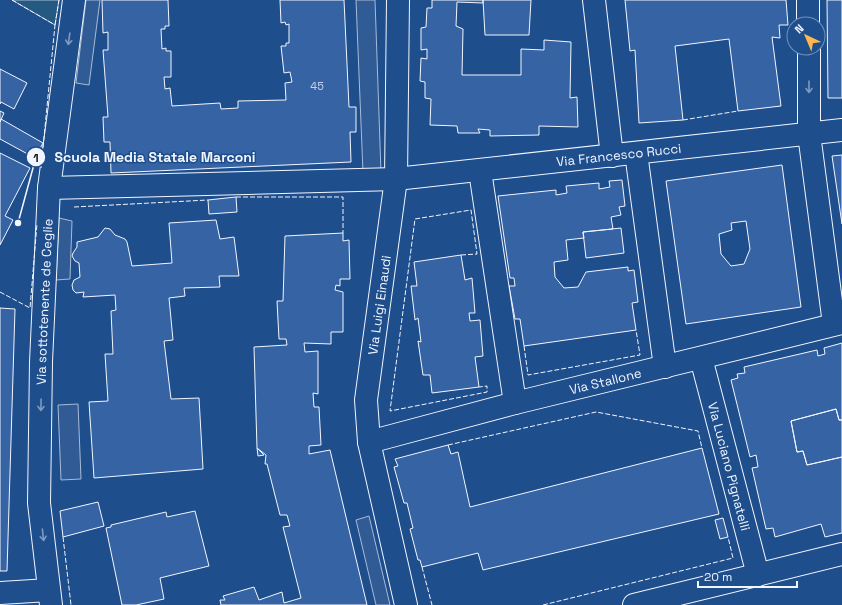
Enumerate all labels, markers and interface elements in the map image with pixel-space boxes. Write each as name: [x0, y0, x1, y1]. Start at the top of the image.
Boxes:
north arrow: [786, 16, 826, 56]
text: N: [792, 21, 807, 36]
one-way arrow: [65, 32, 73, 45]
house number: 45: [310, 79, 324, 93]
one-way arrow: [805, 80, 813, 93]
street label: Via Francesco Rucci: [555, 140, 682, 170]
callout: Scuola Media Statale Marconi: [26, 144, 263, 170]
text: Scuola Media Statale Marconi: [54, 148, 256, 166]
text: 1: [33, 150, 39, 166]
street label: Via sottotenente de Ceglie: [33, 218, 57, 385]
street label: Via Luigi Einaudi: [364, 254, 395, 356]
street label: Via Stallone: [568, 364, 643, 398]
one-way arrow: [37, 398, 45, 411]
street label: Via Luciano Pignatelli: [704, 400, 754, 533]
one-way arrow: [39, 528, 47, 541]
scale bar: [698, 563, 797, 589]
text: 20 m: [704, 569, 732, 585]

